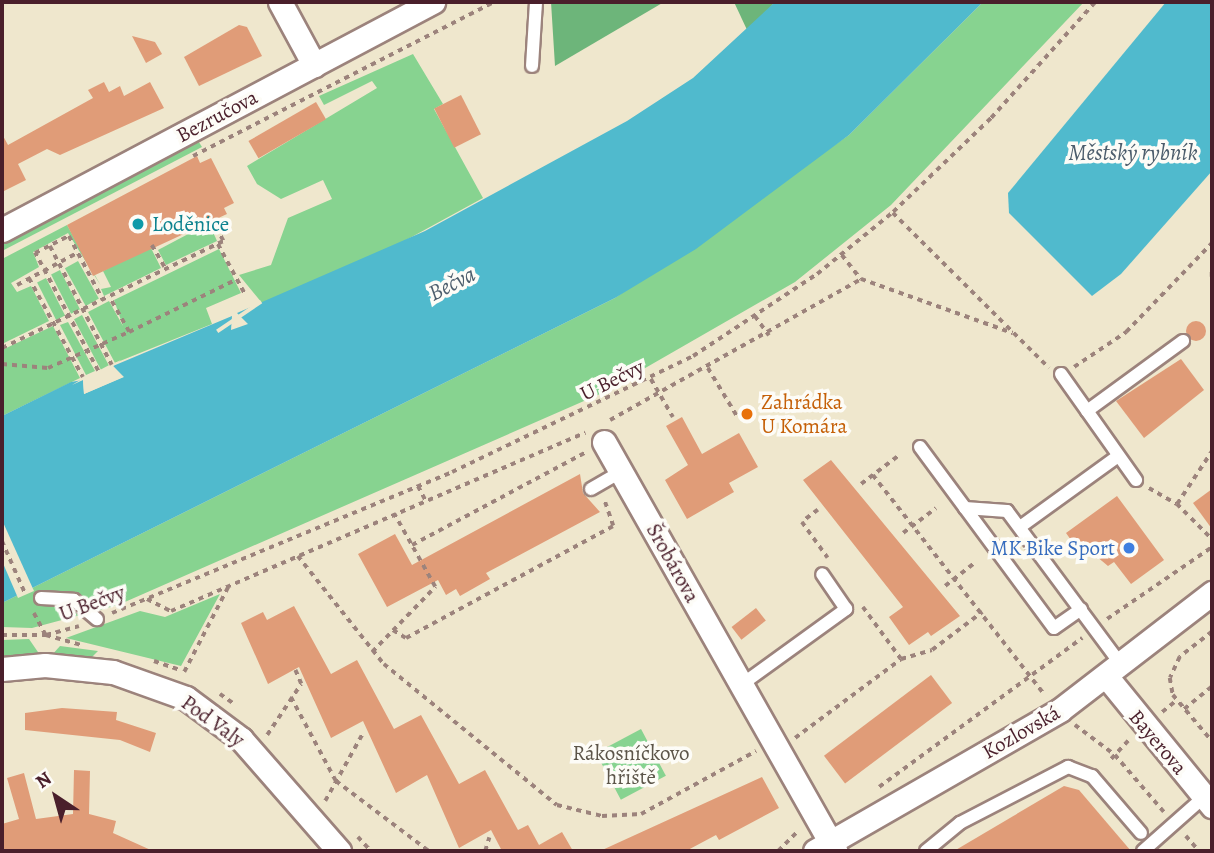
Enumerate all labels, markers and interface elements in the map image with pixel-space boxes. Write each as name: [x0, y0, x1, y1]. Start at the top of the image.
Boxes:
street label: Bezručova: [172, 84, 262, 148]
water label: Městský rybník: [1068, 139, 1198, 167]
place label: Loděnice: [152, 211, 229, 237]
marker: Loděnice: [130, 216, 146, 232]
water label: Bečva: [424, 261, 480, 307]
street label: U Bečvy: [576, 354, 648, 406]
place label: Zahrádka U Komára: [761, 389, 847, 439]
marker: Zahrádka U Komára: [739, 406, 755, 422]
street label: Šrobárova: [641, 519, 705, 607]
place label: MK Bike Sport: [990, 535, 1115, 561]
marker: MK Bike Sport: [1121, 540, 1137, 556]
street label: U Bečvy: [56, 580, 128, 626]
street label: Pod Valy: [176, 690, 250, 752]
street label: Kozlovská: [978, 700, 1064, 764]
street label: Bayerova: [1124, 704, 1192, 780]
park label: Rákosníčkovo hřiště: [572, 740, 690, 790]
north arrow: [21, 762, 91, 832]
text: N: [30, 765, 57, 795]

